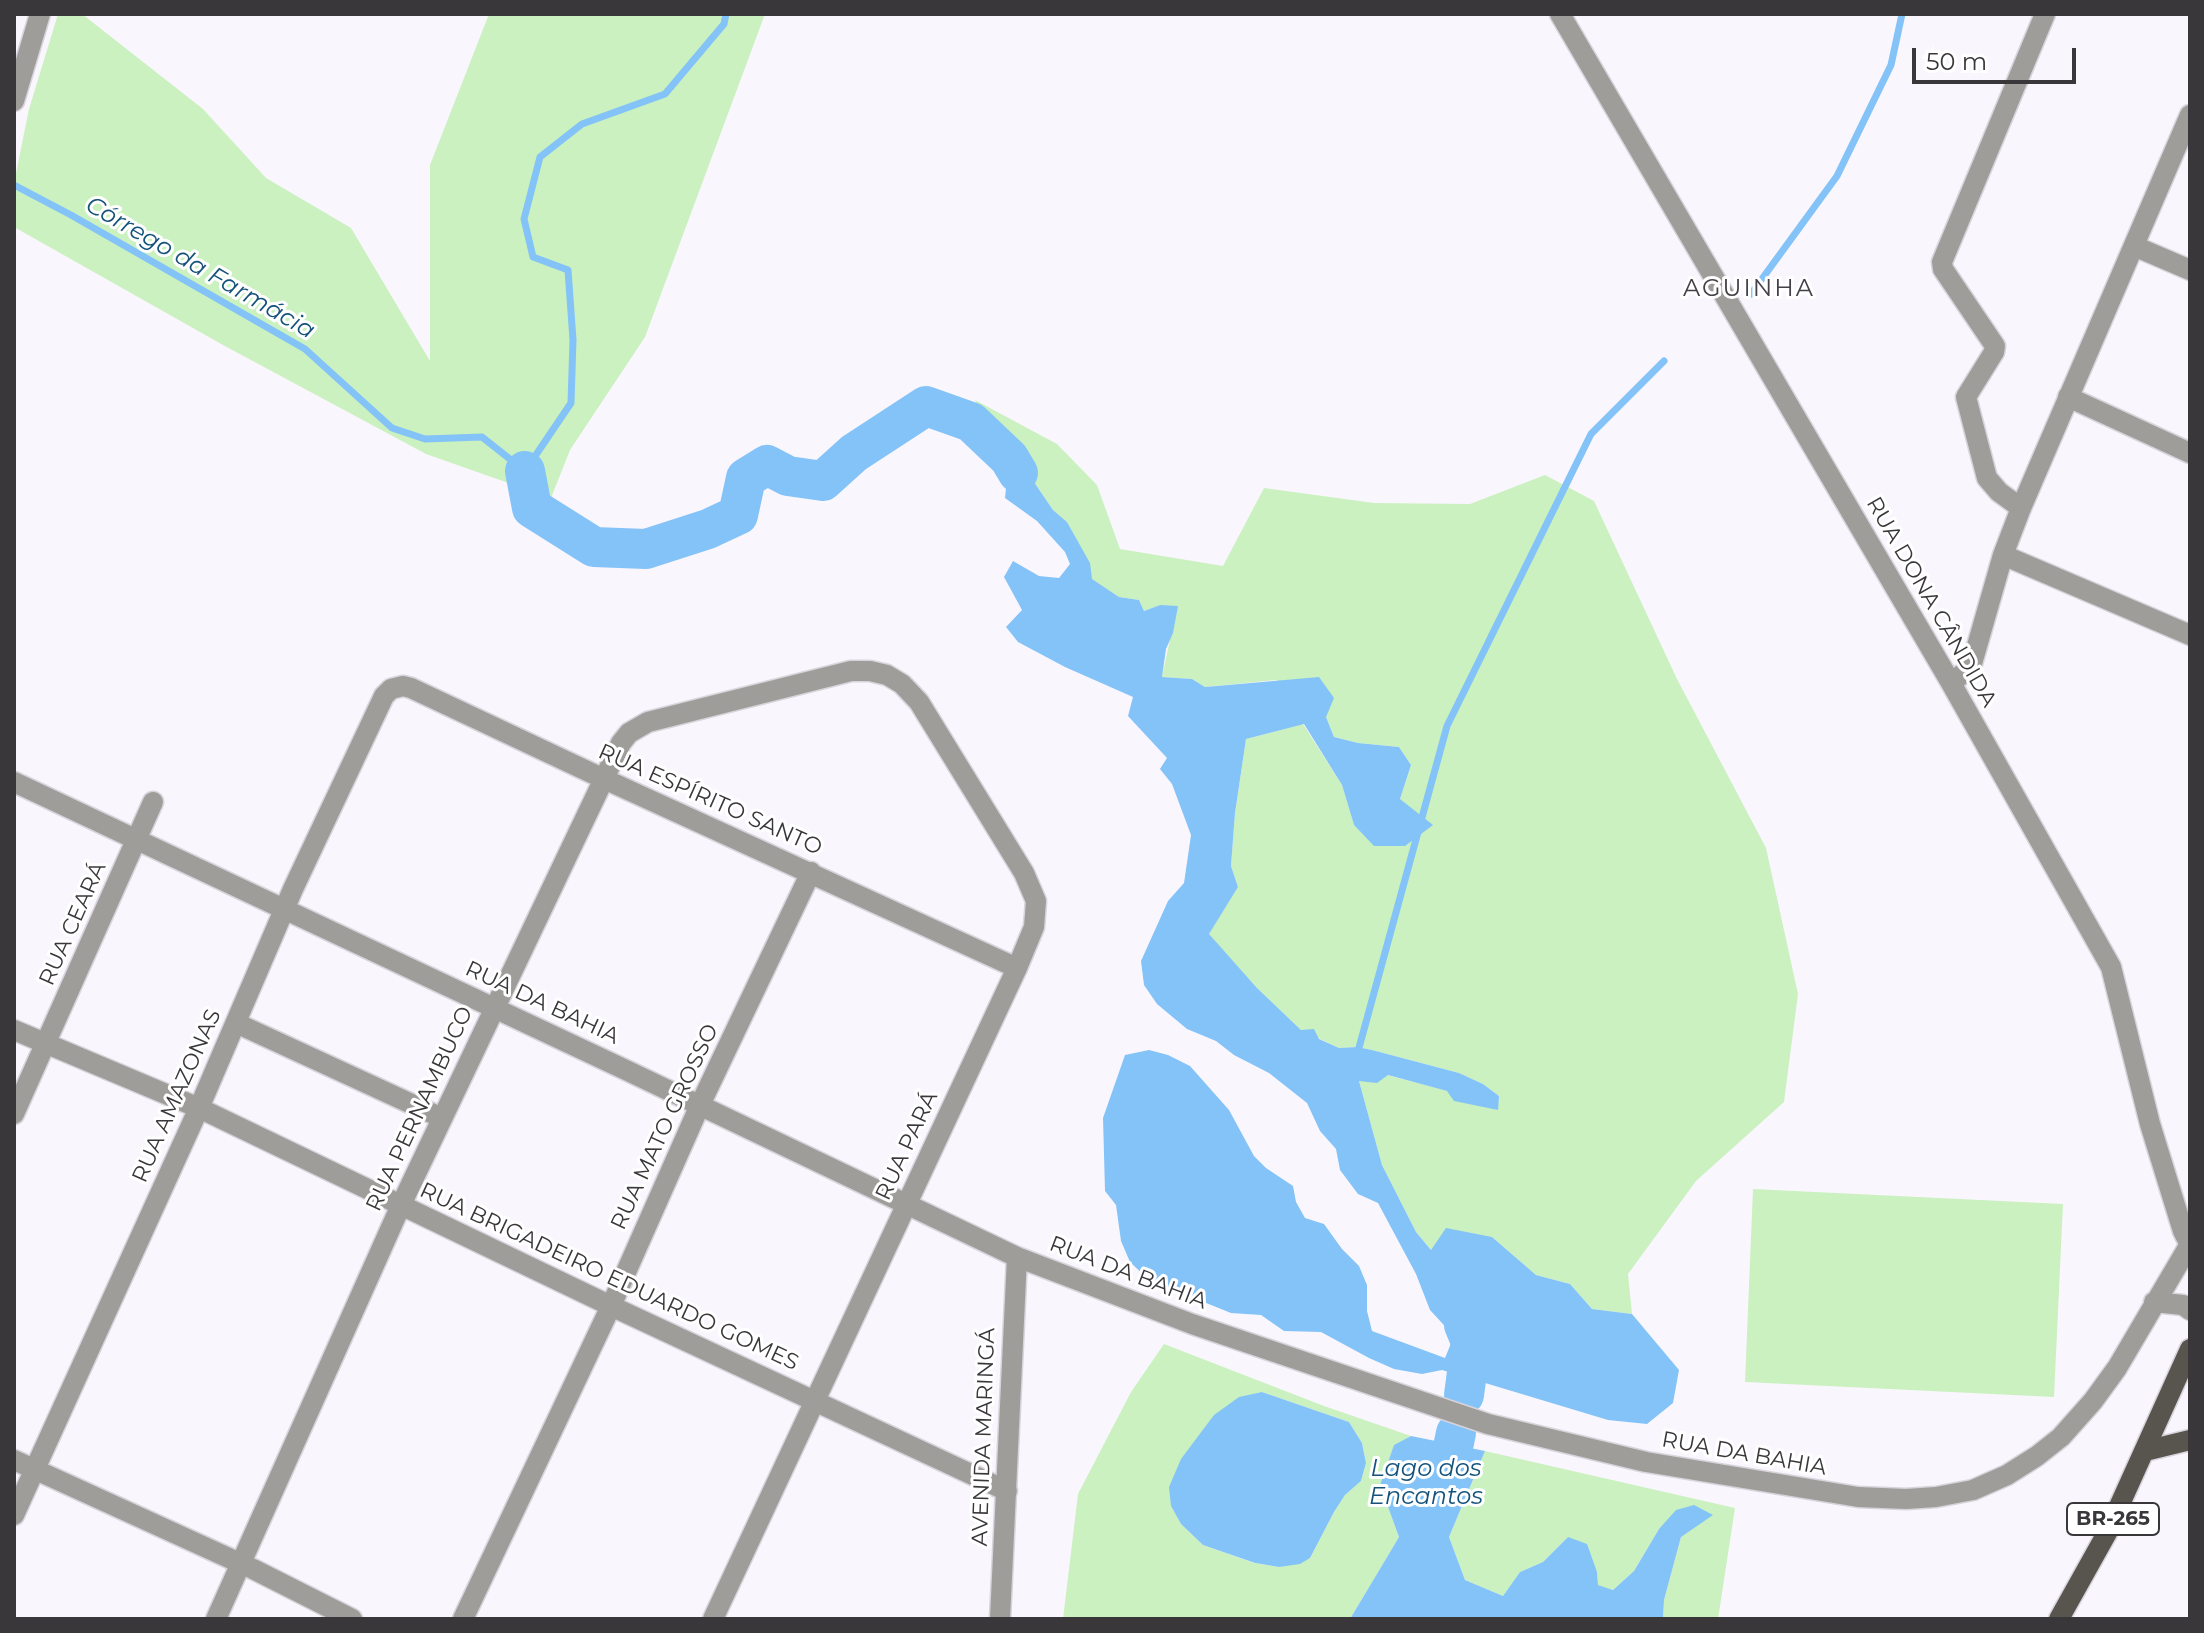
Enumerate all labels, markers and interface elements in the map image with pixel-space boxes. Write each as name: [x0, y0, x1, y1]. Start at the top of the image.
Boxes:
scale bar: [1916, 32, 2080, 82]
text: 50 m: [1926, 47, 1987, 76]
water label: Córrego da Farmácia: [80, 191, 320, 345]
district label: AGUINHA: [1683, 275, 1815, 303]
street label: RUA DONA CÂNDIDA: [1860, 492, 2002, 712]
street label: RUA ESPÍRITO SANTO: [594, 739, 826, 861]
street label: RUA CEARÁ: [34, 858, 112, 990]
street label: RUA DA BAHIA: [461, 956, 623, 1050]
street label: RUA PERNAMBUCO: [361, 1003, 479, 1215]
street label: RUA AMAZONAS: [127, 1005, 227, 1187]
street label: RUA MATO GROSSO: [606, 1020, 724, 1234]
street label: RUA PARÁ: [870, 1087, 944, 1205]
street label: RUA BRIGADEIRO EDUARDO GOMES: [415, 1177, 803, 1377]
street label: RUA DA BAHIA: [1046, 1231, 1210, 1315]
street label: AVENIDA MARINGÁ: [967, 1327, 1001, 1547]
street label: RUA DA BAHIA: [1660, 1427, 1828, 1481]
water label: Lago dos Encantos: [1369, 1455, 1483, 1511]
road number: BR-265: [2067, 1503, 2159, 1535]

